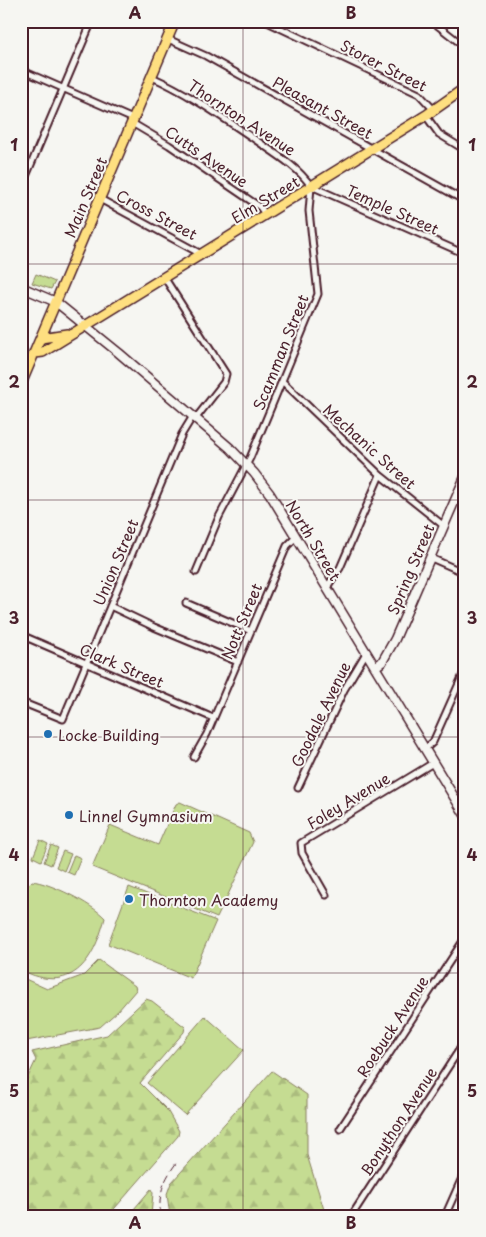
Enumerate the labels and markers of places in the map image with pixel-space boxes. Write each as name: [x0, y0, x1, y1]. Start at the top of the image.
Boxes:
place label: Locke Building: [58, 723, 160, 746]
marker: Locke Building: [42, 728, 54, 740]
place label: Linnel Gymnasium: [79, 804, 213, 827]
marker: Linnel Gymnasium: [63, 809, 75, 821]
place label: Thornton Academy: [139, 888, 278, 911]
marker: Thornton Academy: [123, 893, 135, 905]

